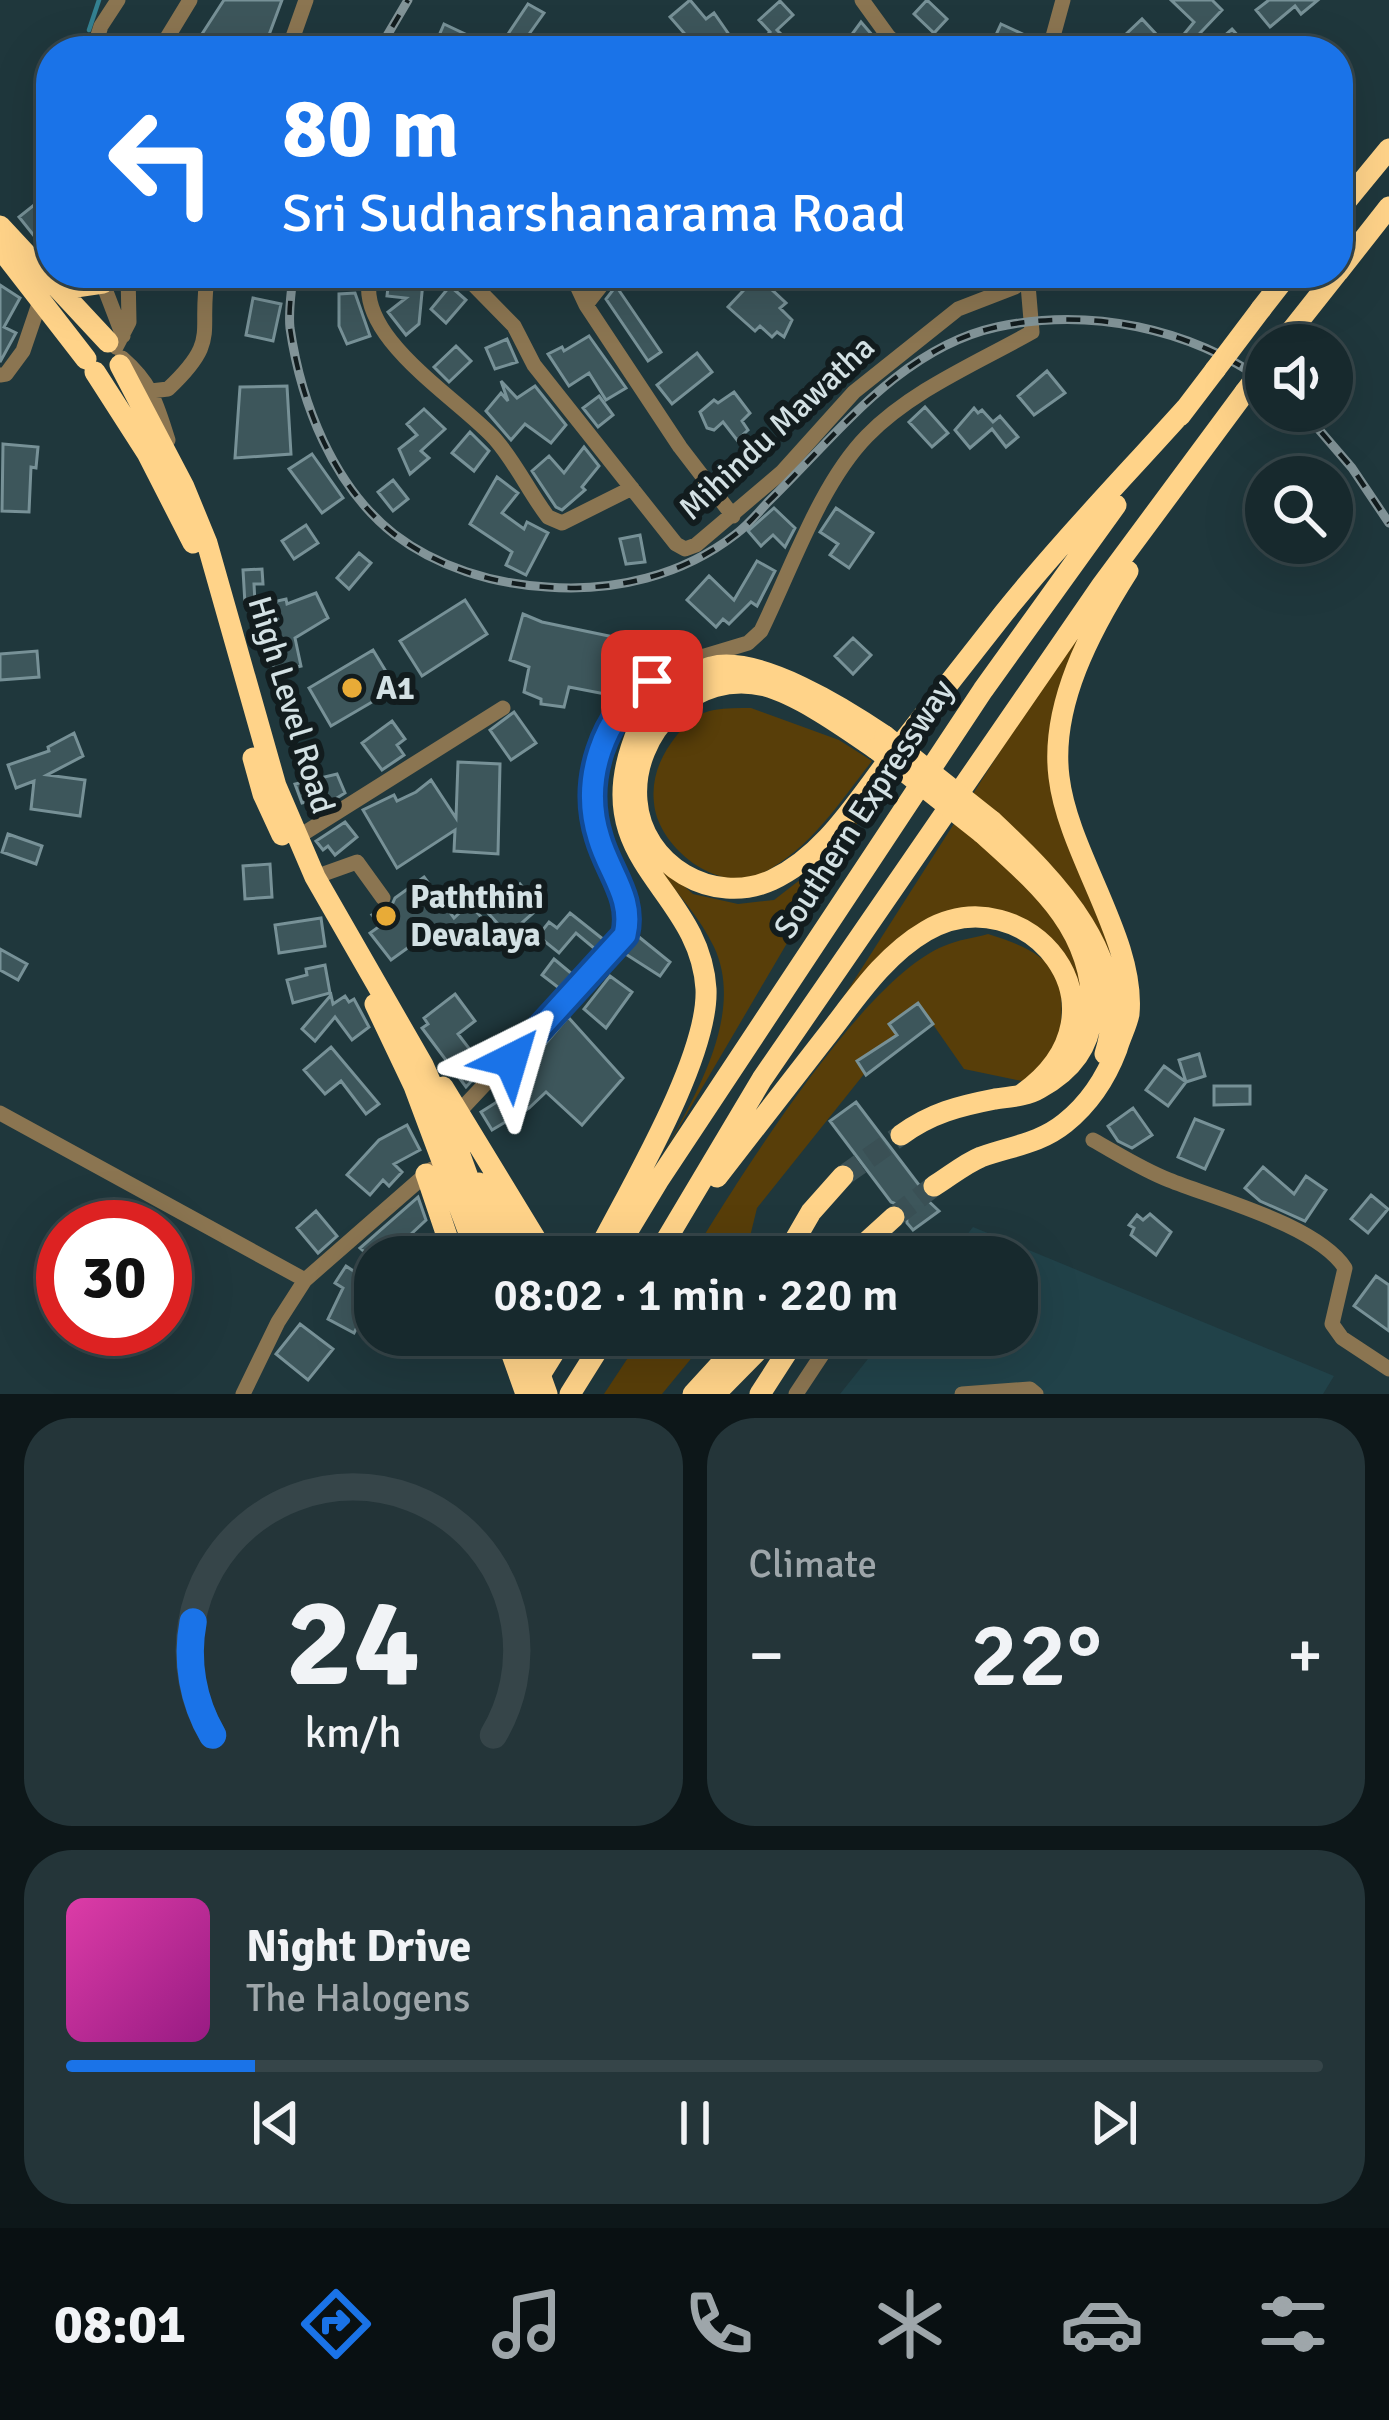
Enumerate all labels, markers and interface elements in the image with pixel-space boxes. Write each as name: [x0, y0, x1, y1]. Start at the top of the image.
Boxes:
text: 80 m: [282, 77, 459, 181]
icon: left: [84, 84, 240, 240]
text: Sri Sudharshanarama Road: [282, 180, 906, 247]
map controls: [1245, 324, 1353, 564]
button: sound: [1245, 324, 1353, 432]
street label: Mihindu Mawatha: [671, 327, 883, 529]
button: search: [1245, 456, 1353, 564]
street label: High Level Road: [238, 591, 344, 819]
pin: [601, 630, 703, 732]
icon: arrive: [619, 648, 685, 714]
place label: A1: [376, 668, 415, 709]
street label: Southern Expressway: [765, 671, 963, 946]
marker: A1: [339, 675, 365, 701]
place label: Paththini Devalaya: [410, 877, 544, 956]
marker: Paththini Devalaya: [373, 903, 399, 929]
position arrow: [448, 997, 574, 1123]
speed limit sign: 30: [36, 1200, 192, 1356]
text: 08:02 · 1 min · 220 m: [494, 1268, 898, 1323]
text: Climate: [749, 1540, 877, 1588]
text: 24: [286, 1567, 421, 1720]
text: 22°: [970, 1600, 1102, 1711]
text: −: [749, 1615, 784, 1696]
text: +: [1287, 1615, 1323, 1696]
text: km/h: [305, 1707, 402, 1760]
text: Night Drive: [246, 1919, 471, 1974]
text: The Halogens: [246, 1974, 470, 2022]
icon: previous: [243, 2090, 309, 2156]
icon: pause: [662, 2090, 728, 2156]
icon: next: [1081, 2090, 1147, 2156]
icon: directions: [294, 2282, 378, 2366]
icon: music: [485, 2282, 569, 2366]
icon: phone: [677, 2282, 761, 2366]
icon: climate: [868, 2282, 952, 2366]
icon: car: [1060, 2282, 1144, 2366]
icon: filters: [1251, 2282, 1335, 2366]
text: 08:01: [54, 2291, 186, 2358]

